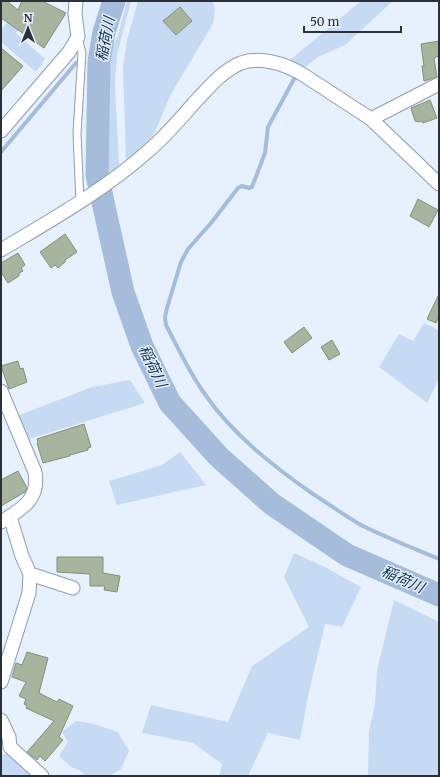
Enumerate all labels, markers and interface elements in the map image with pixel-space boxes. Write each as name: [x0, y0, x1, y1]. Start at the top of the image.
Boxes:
north arrow: [8, 8, 48, 48]
scale bar: [304, 8, 401, 34]
text: N: [24, 11, 33, 25]
water label: 稲荷川: [91, 13, 119, 63]
text: 50 m: [310, 14, 339, 29]
water label: 稲荷川: [135, 342, 172, 392]
water label: 稲荷川: [379, 561, 429, 598]

